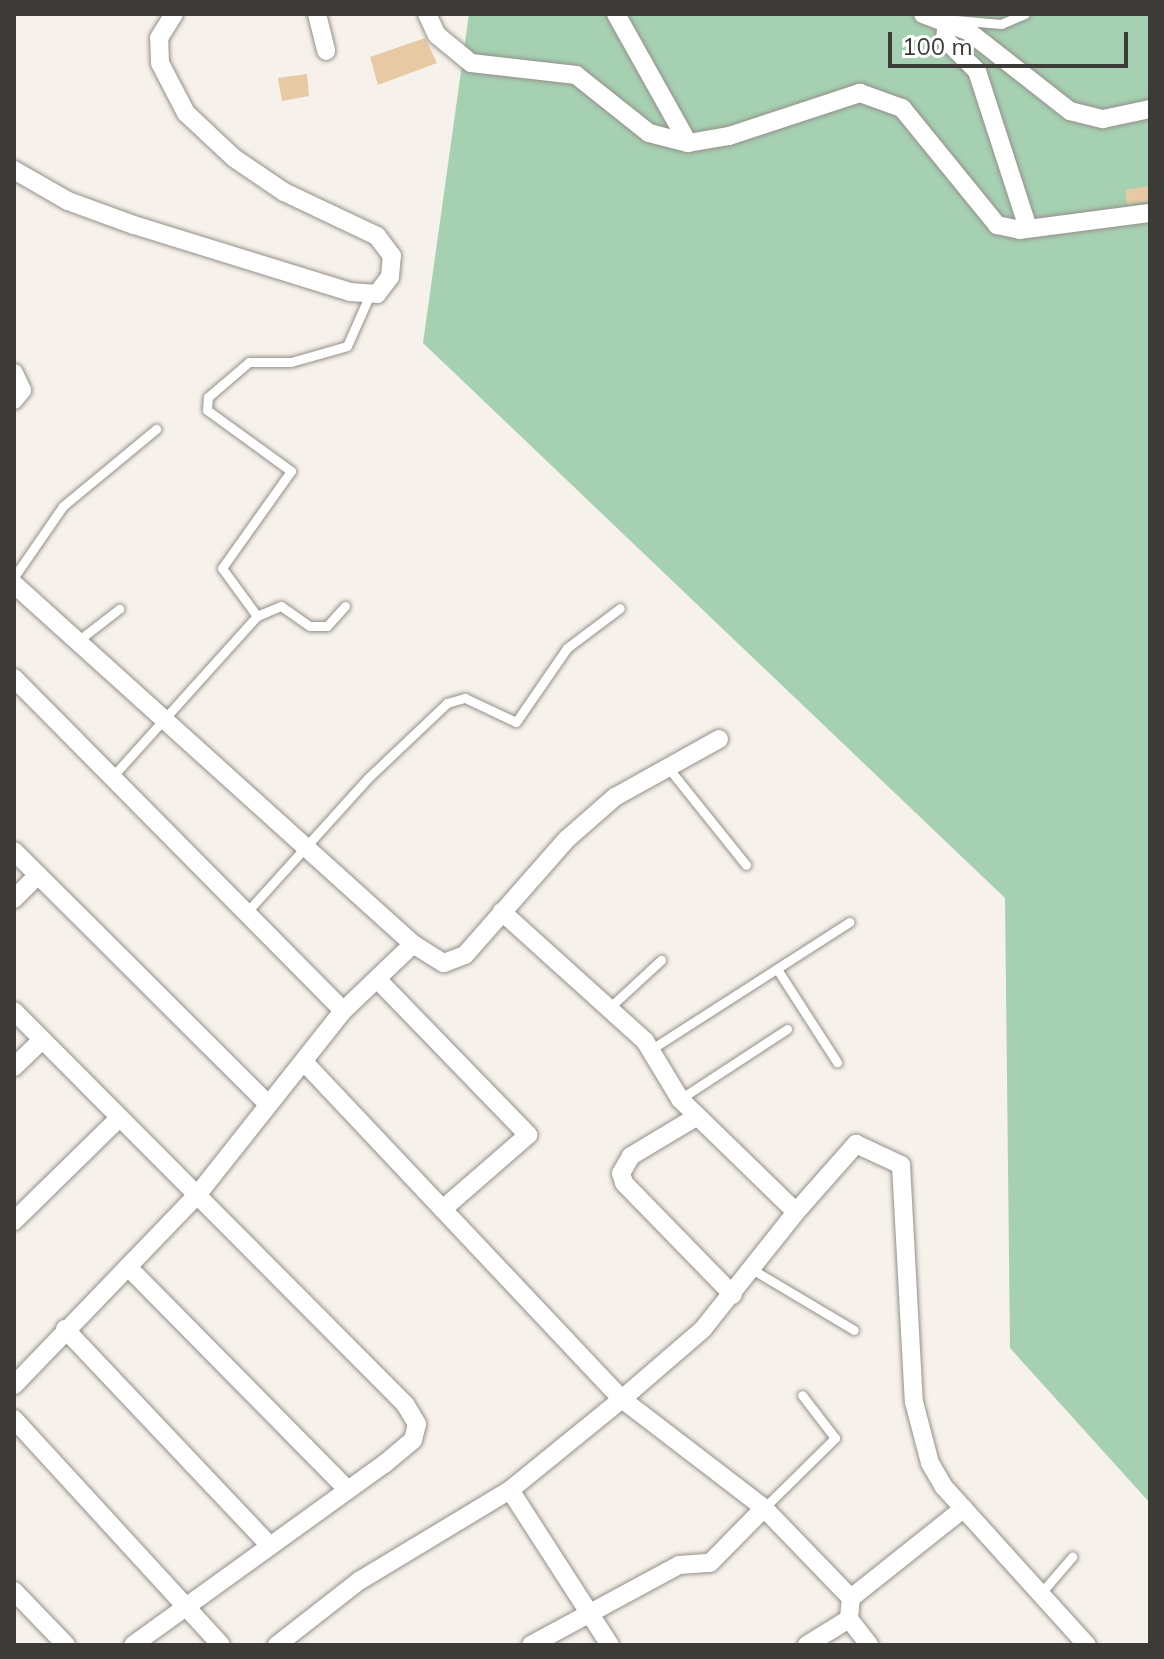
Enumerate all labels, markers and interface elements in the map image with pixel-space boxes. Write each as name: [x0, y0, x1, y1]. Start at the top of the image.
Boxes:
scale bar: [892, 16, 1132, 66]
text: 100 m: [902, 31, 973, 61]

